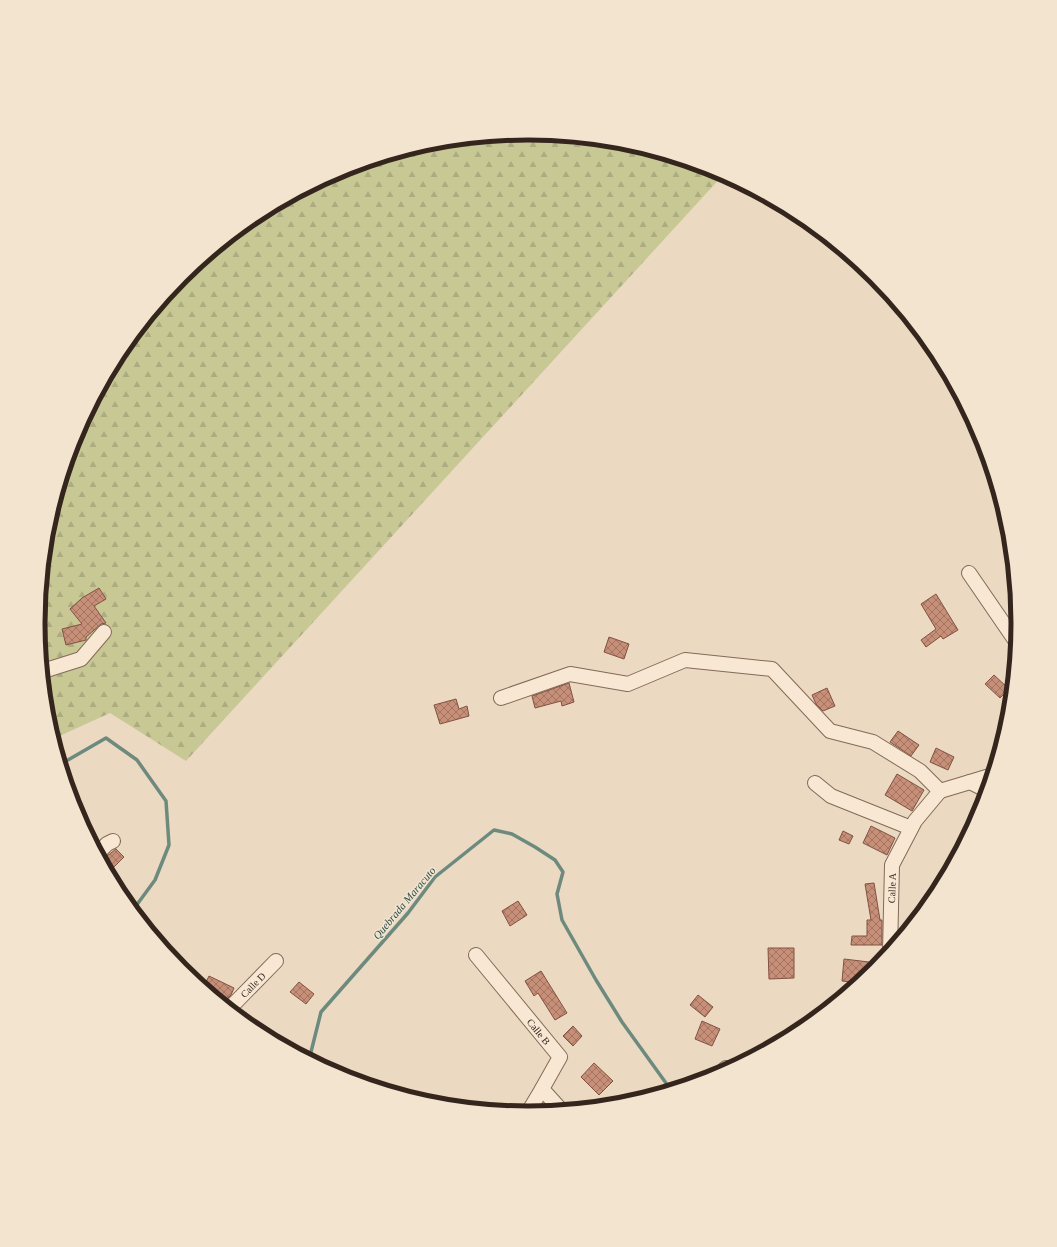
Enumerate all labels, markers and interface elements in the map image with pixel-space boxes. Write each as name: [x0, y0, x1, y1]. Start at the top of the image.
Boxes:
water label: Quebrada Maracuto: [370, 864, 438, 942]
street label: Calle A: [886, 872, 897, 903]
street label: Calle D: [238, 970, 268, 1000]
street label: Calle B: [525, 1016, 553, 1047]

